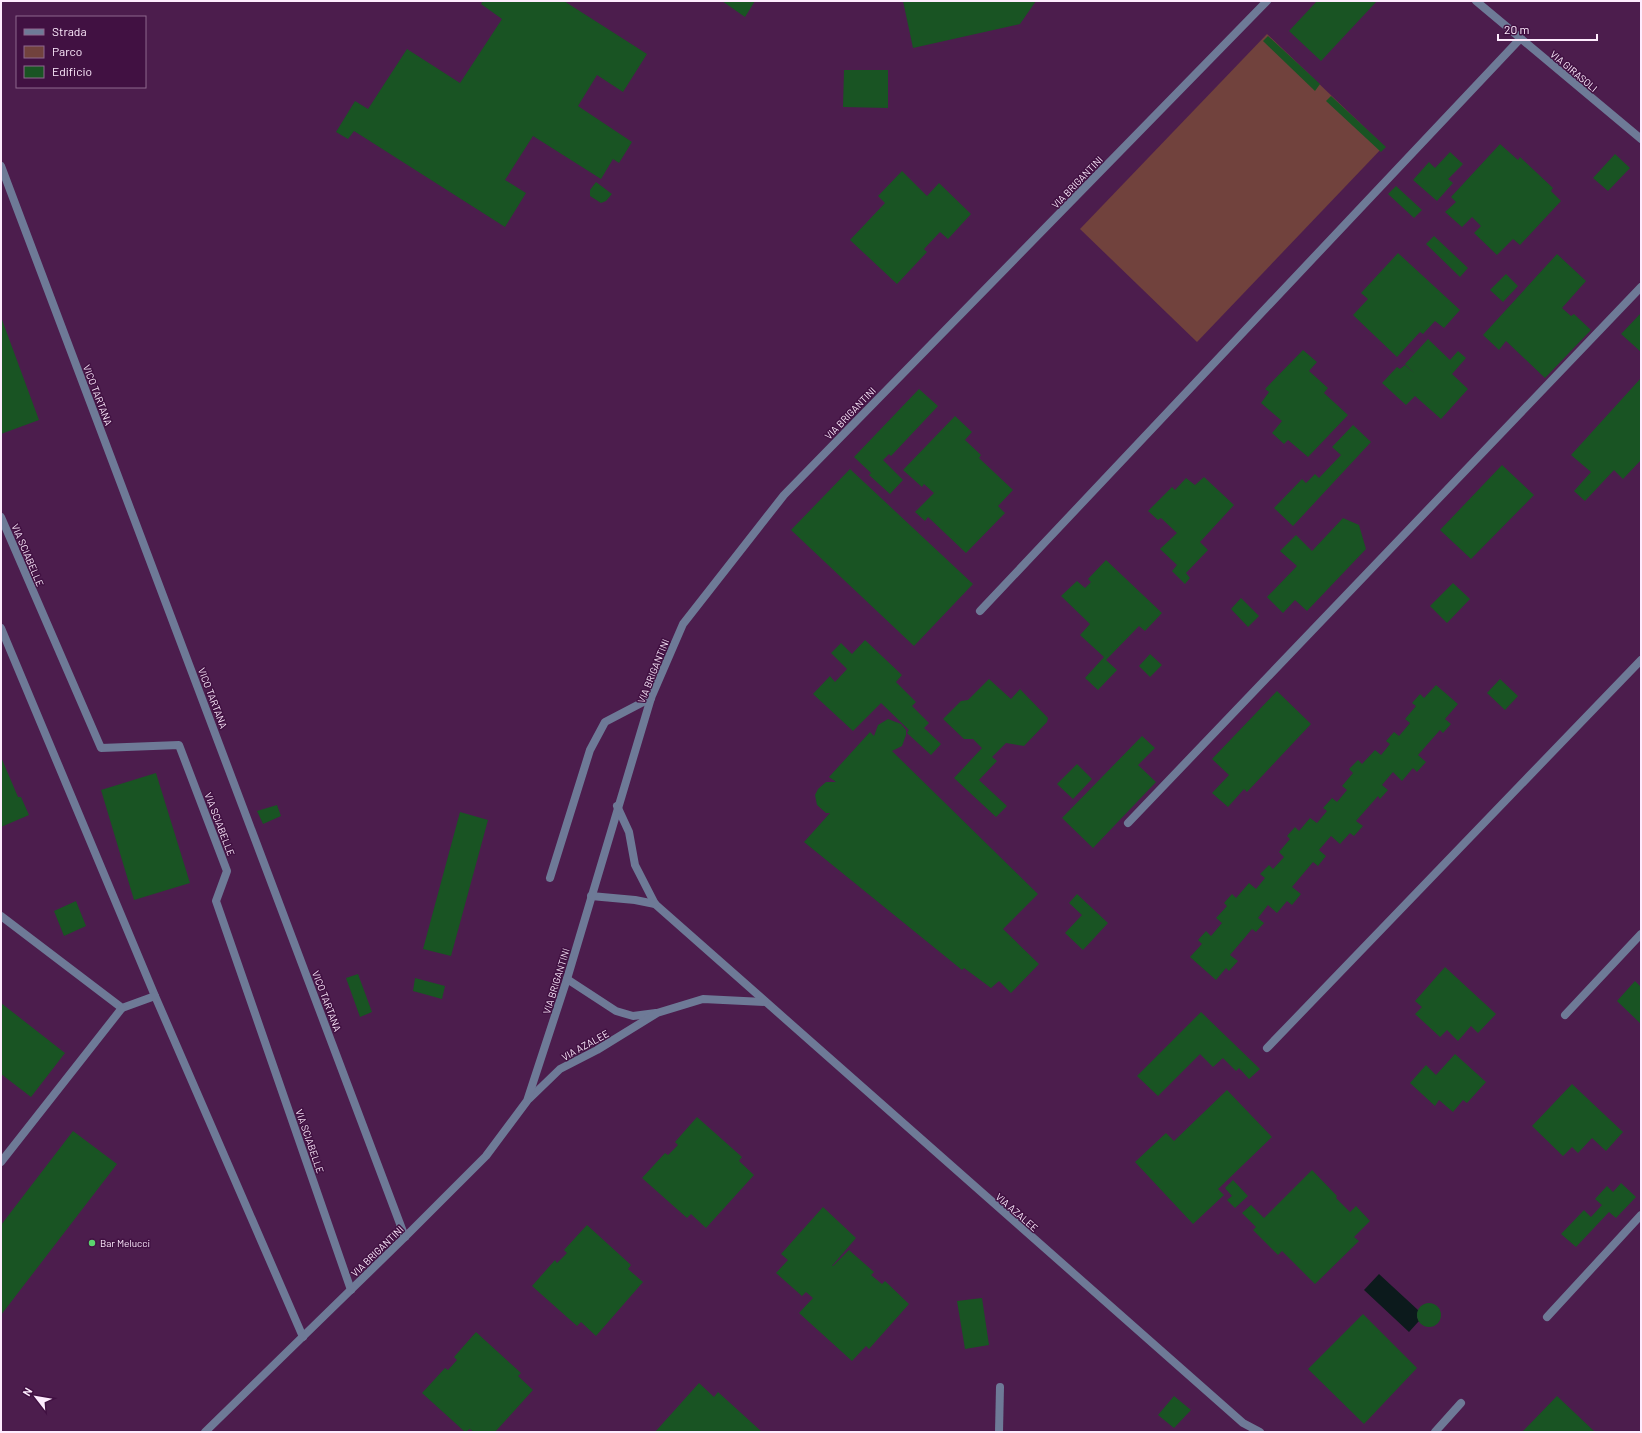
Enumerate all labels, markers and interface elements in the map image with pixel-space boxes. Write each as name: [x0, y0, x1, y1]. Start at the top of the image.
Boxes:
legend: [16, 16, 146, 88]
scale bar: [1498, 16, 1597, 42]
text: 20 m: [1504, 22, 1530, 36]
text: Strada: [52, 24, 87, 38]
text: Parco: [52, 44, 82, 58]
street label: VIA GIRASOLI: [1548, 48, 1600, 94]
text: Edificio: [52, 64, 92, 78]
street label: VIA BRIGANTINI: [1049, 153, 1105, 211]
street label: VICO TARTANA: [81, 363, 115, 427]
street label: VIA BRIGANTINI: [822, 384, 878, 442]
street label: VIA SCIABELLE: [9, 522, 47, 588]
street label: VIA BRIGANTINI: [635, 637, 671, 705]
street label: VICO TARTANA: [196, 666, 230, 730]
street label: VIA SCIABELLE: [202, 791, 238, 857]
street label: VIA BRIGANTINI: [540, 947, 572, 1015]
street label: VICO TARTANA: [310, 969, 344, 1033]
street label: VIA AZALEE: [559, 1027, 611, 1063]
street label: VIA SCIABELLE: [293, 1107, 327, 1175]
street label: VIA AZALEE: [993, 1190, 1041, 1234]
street label: VIA BRIGANTINI: [348, 1223, 406, 1279]
place label: Bar Melucci: [100, 1237, 150, 1249]
marker: Bar Melucci: [87, 1238, 97, 1248]
north arrow: [16, 1377, 56, 1417]
text: N: [20, 1385, 34, 1398]

